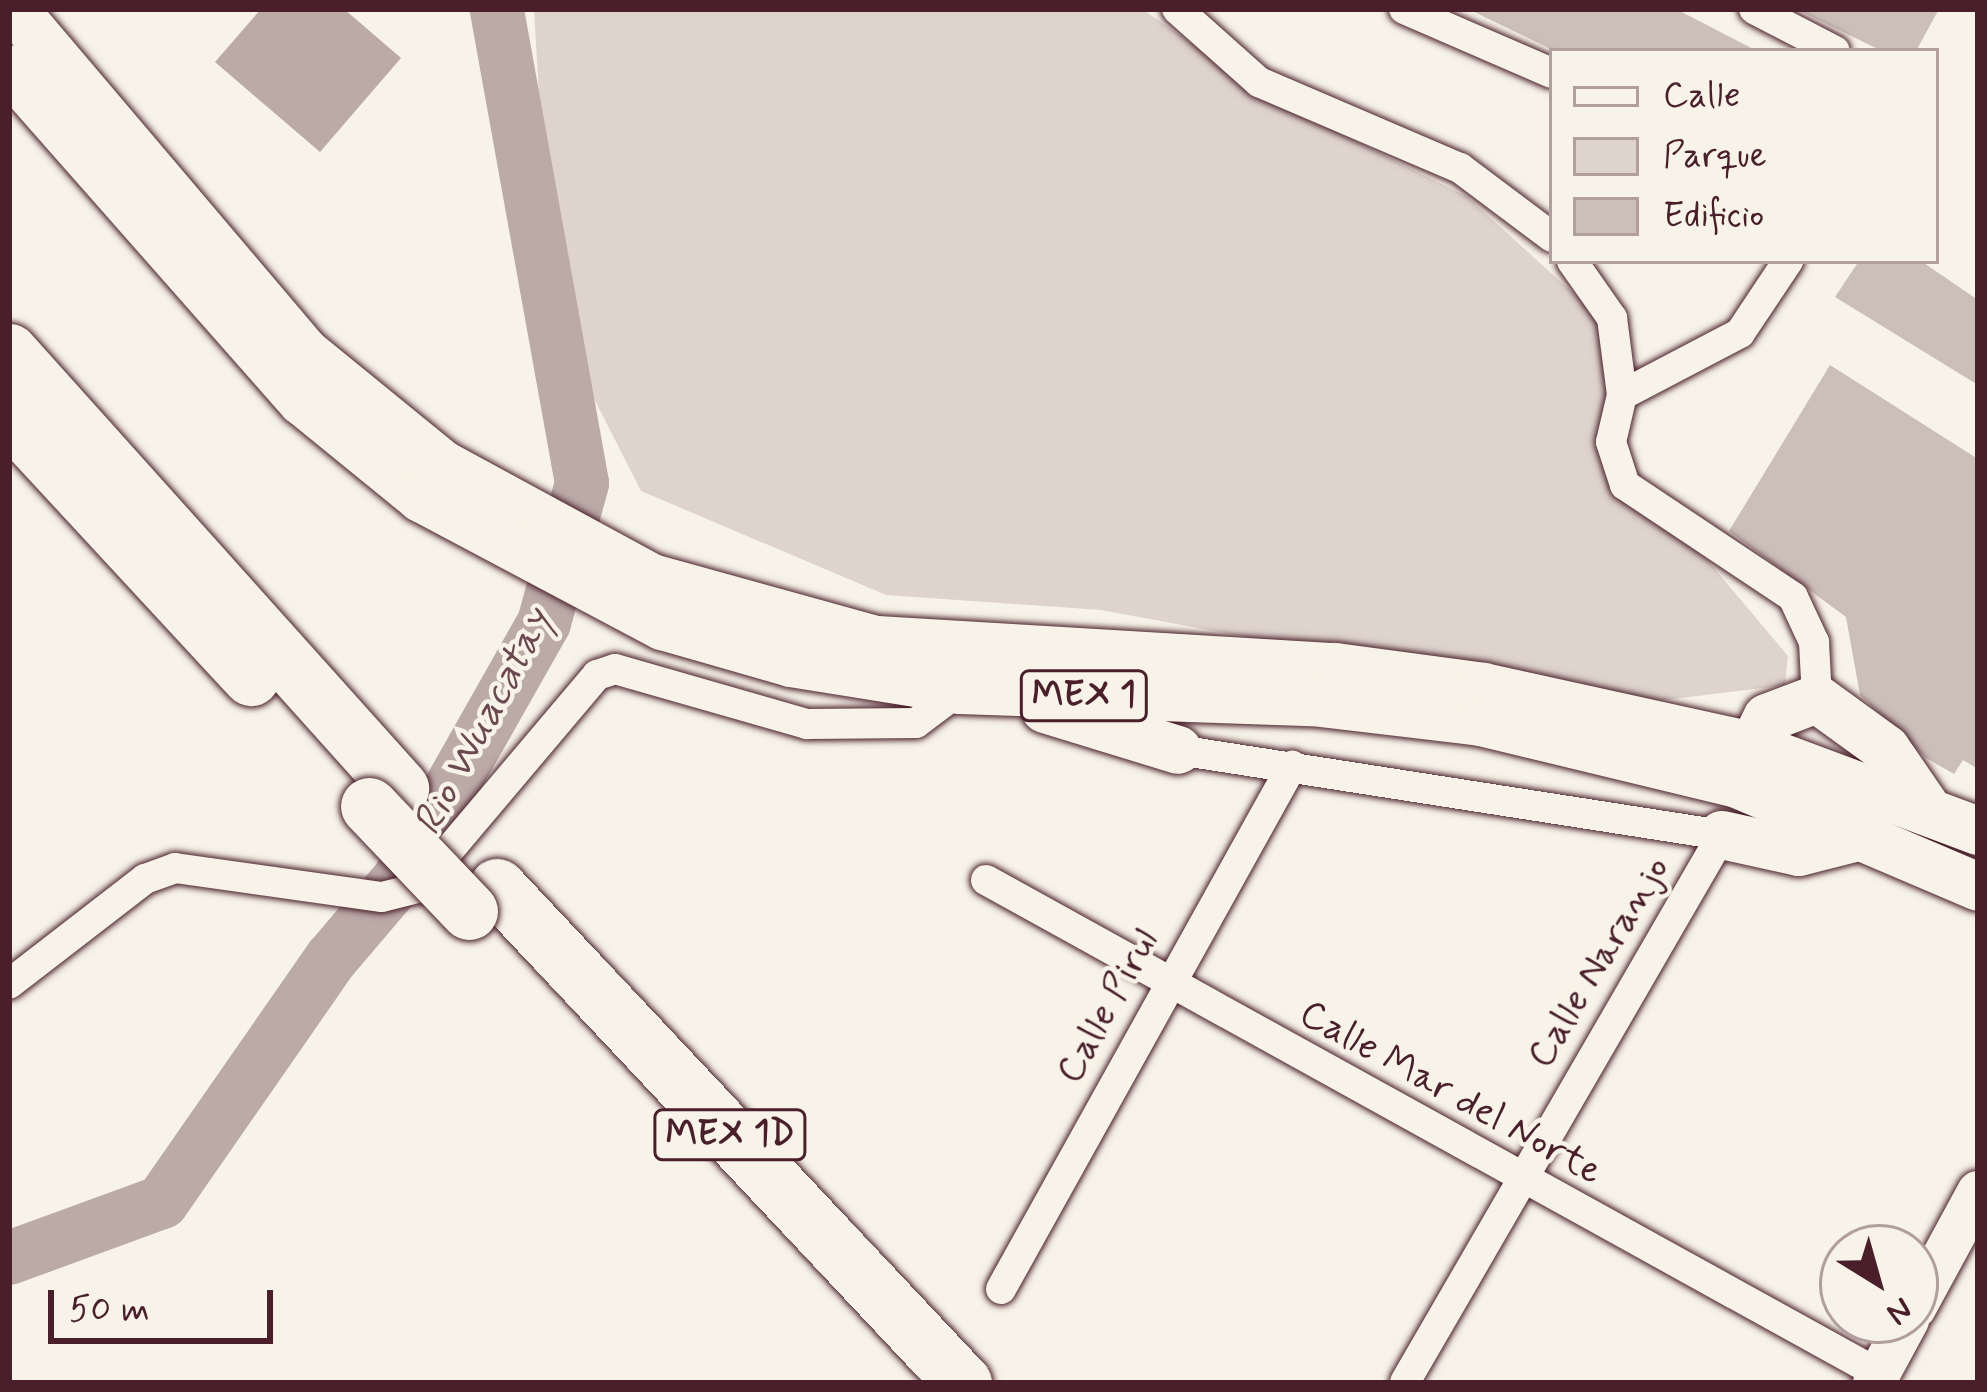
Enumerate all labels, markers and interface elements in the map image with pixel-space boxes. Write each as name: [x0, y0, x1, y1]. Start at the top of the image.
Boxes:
legend: [1549, 48, 1939, 264]
text: Calle: [1663, 73, 1740, 120]
text: Parque: [1663, 133, 1767, 180]
text: Edificio: [1663, 193, 1764, 240]
water label: Rio Wuacatay: [405, 605, 563, 841]
road number: MEX 1: [1018, 666, 1150, 726]
street label: Calle Naranjo: [1520, 851, 1680, 1075]
street label: Calle Pirul: [1049, 925, 1169, 1089]
street label: Calle Mar del Norte: [1296, 995, 1604, 1193]
road number: MEX 1D: [652, 1105, 808, 1165]
north arrow: [1819, 1224, 1939, 1344]
scale bar: [54, 1266, 279, 1340]
text: N: [1877, 1286, 1921, 1335]
text: 50 m: [69, 1287, 150, 1334]

